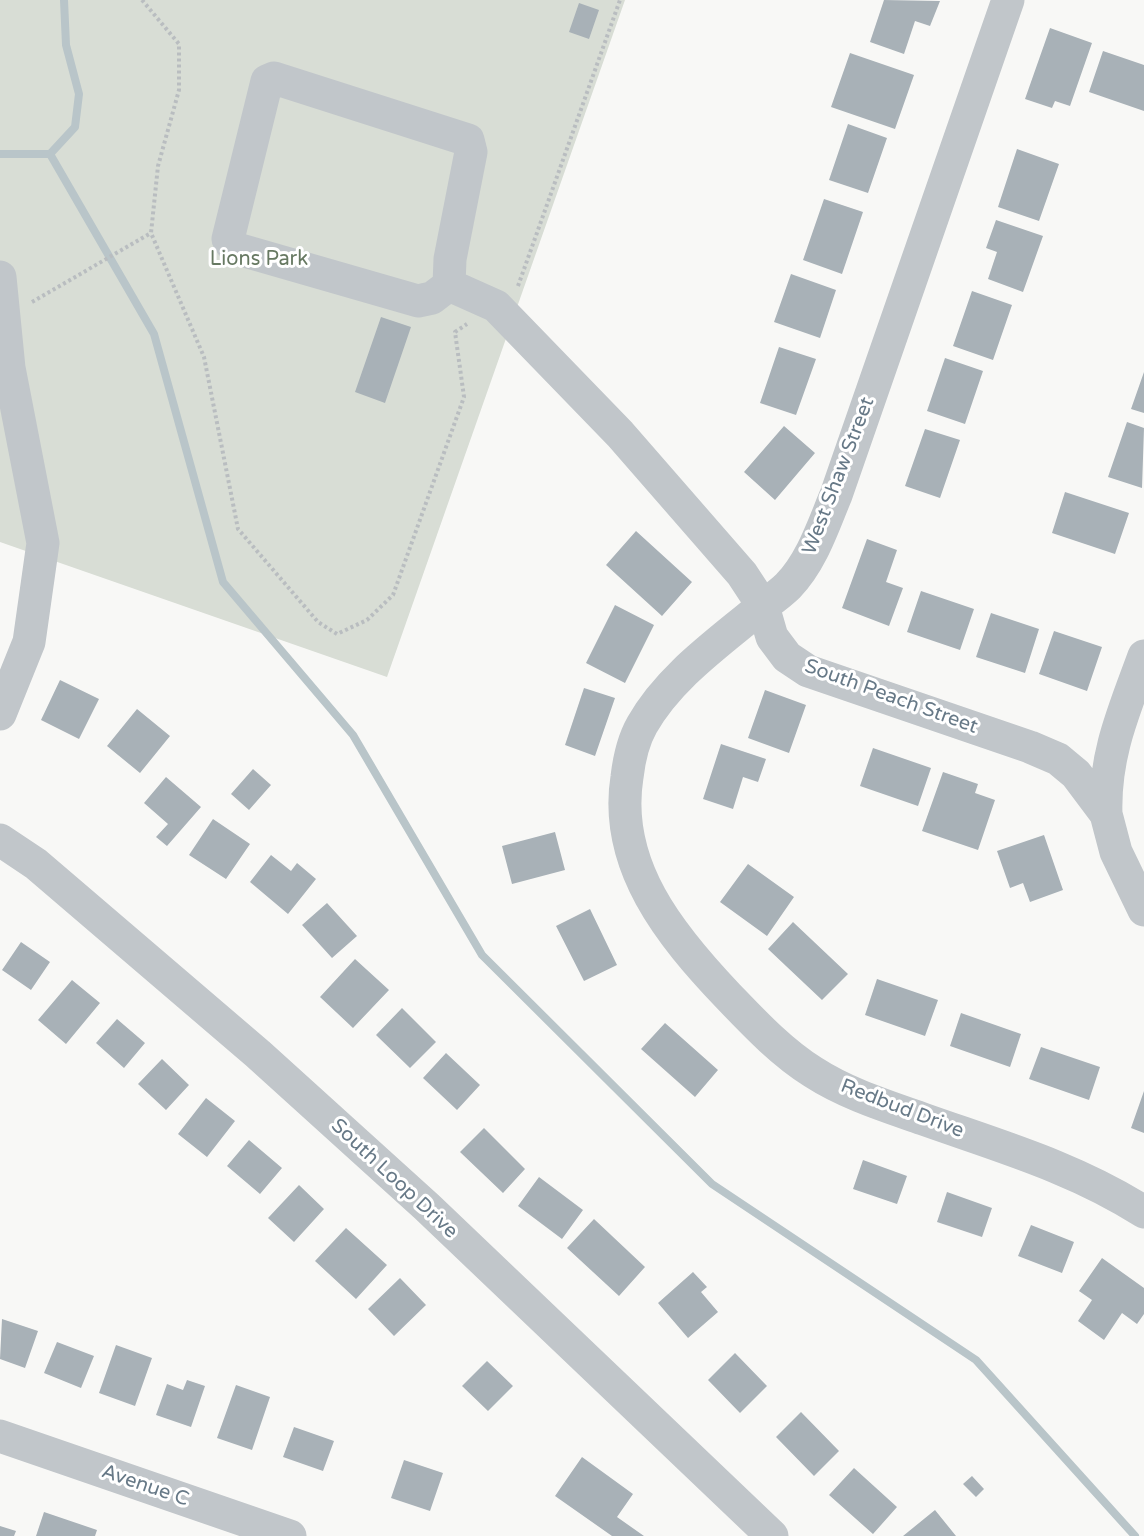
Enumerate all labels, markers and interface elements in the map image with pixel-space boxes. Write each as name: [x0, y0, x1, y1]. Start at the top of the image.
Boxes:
park label: Lions Park: [210, 248, 308, 272]
street label: West Shaw Street: [798, 394, 880, 558]
street label: South Peach Street: [801, 654, 981, 740]
street label: Redbud Drive: [837, 1074, 967, 1144]
street label: South Loop Drive: [326, 1114, 462, 1244]
street label: Avenue C: [98, 1460, 192, 1512]

